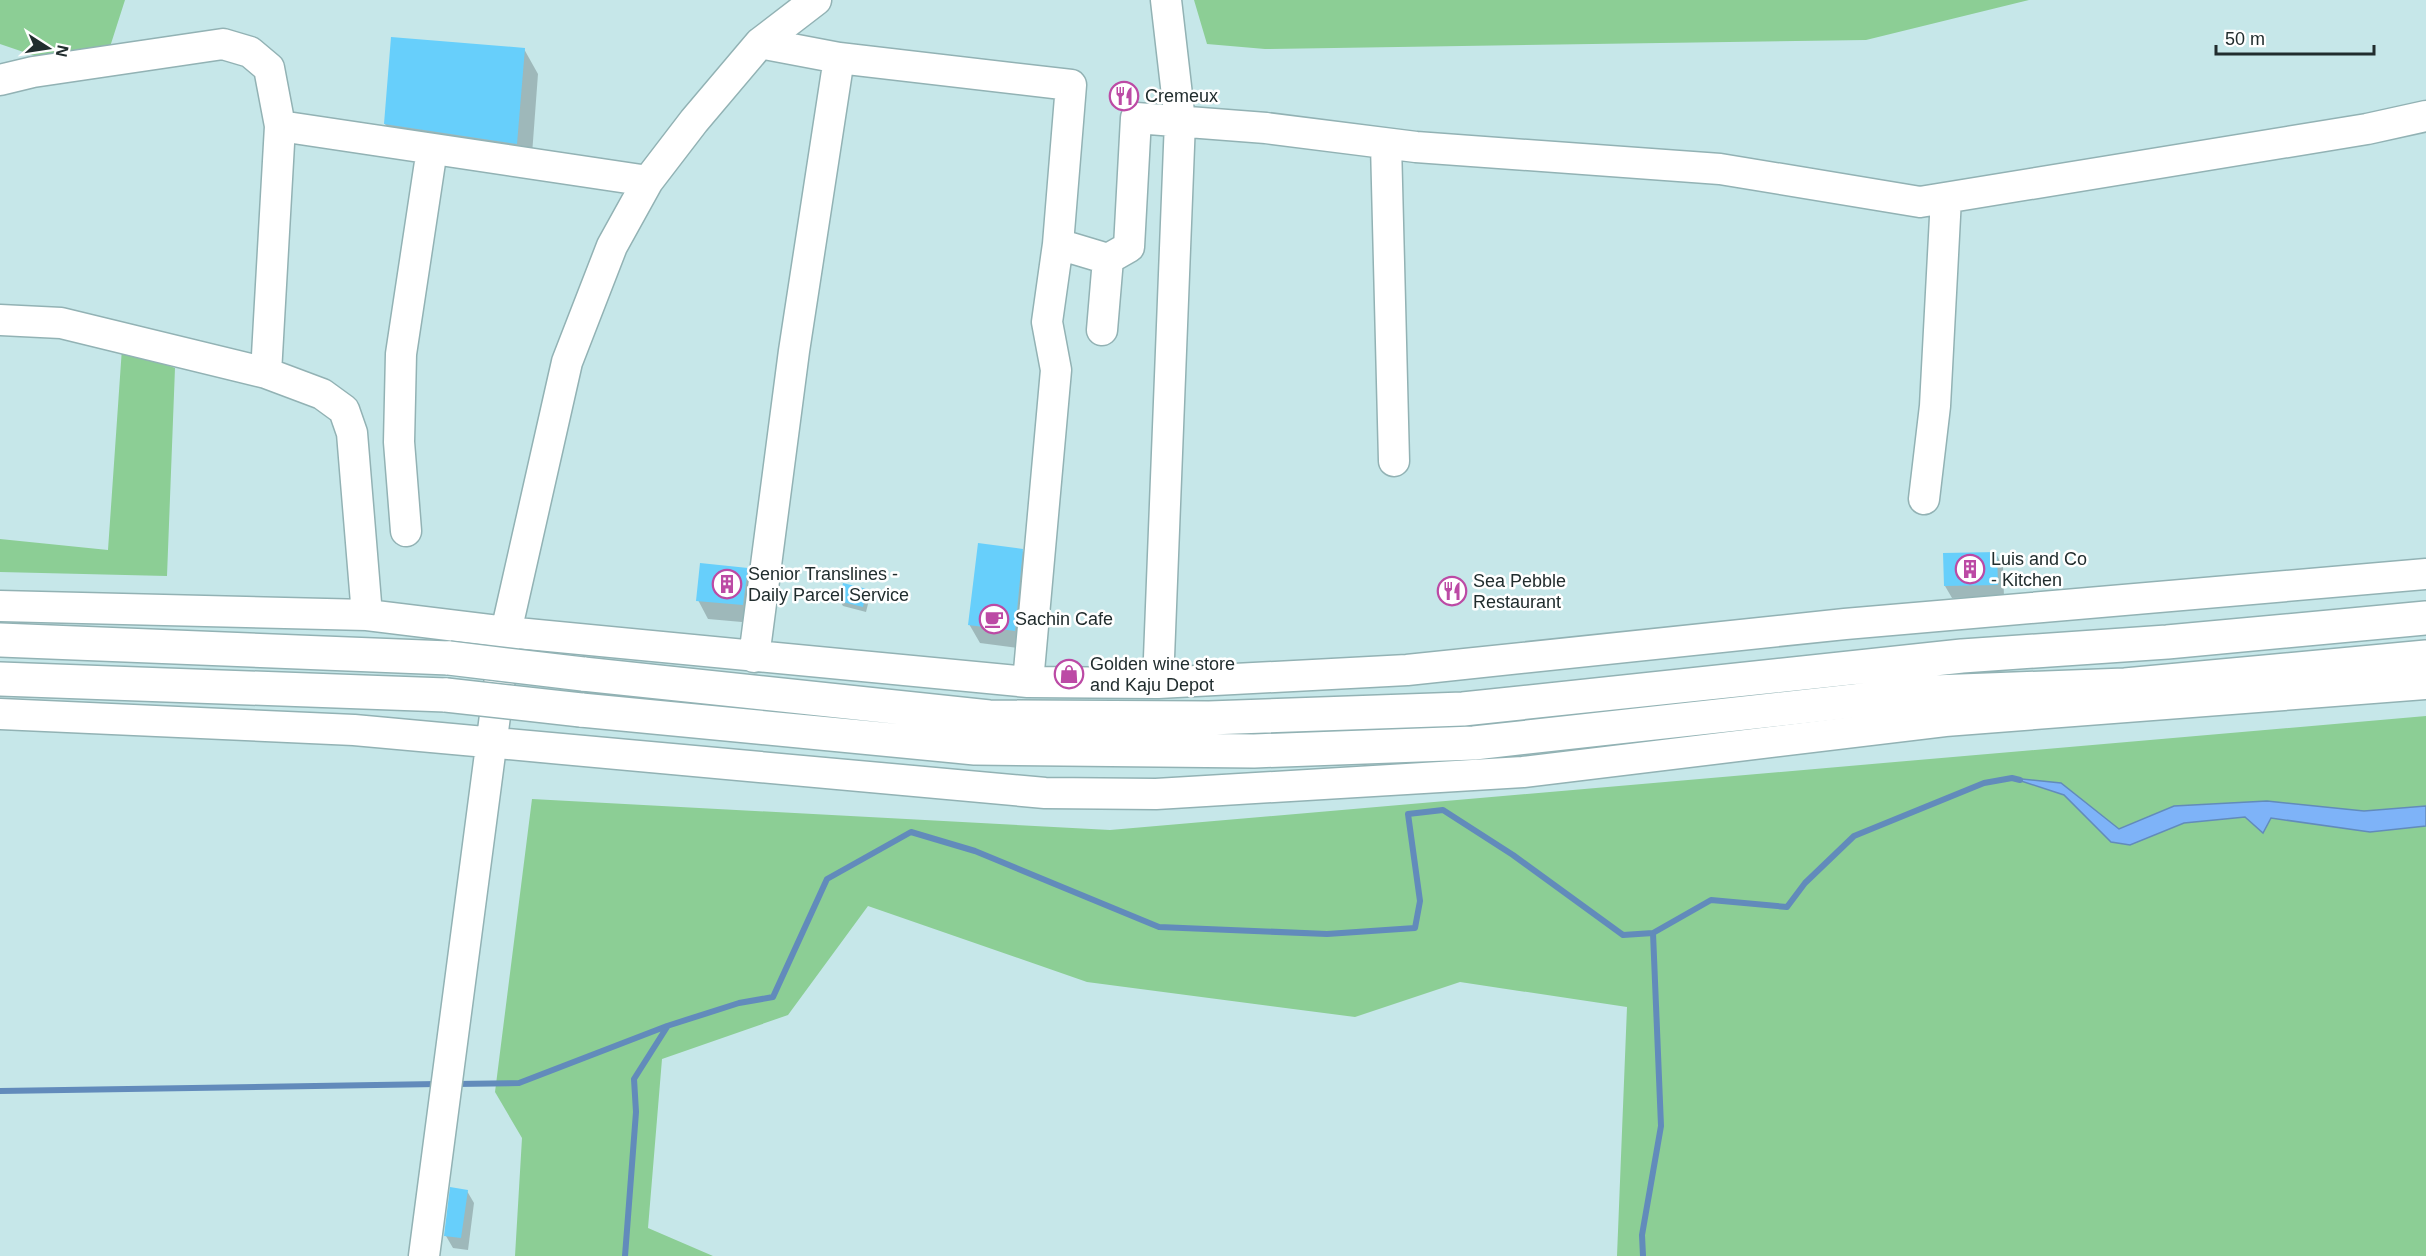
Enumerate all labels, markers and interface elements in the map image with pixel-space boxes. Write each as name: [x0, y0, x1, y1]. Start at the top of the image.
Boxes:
north arrow: [18, 18, 78, 78]
scale bar: [2216, 18, 2374, 56]
text: 50 m: [2225, 29, 2265, 49]
text: N: [53, 44, 72, 58]
restaurant icon: Cremeux: [1108, 80, 1140, 112]
place label: Cremeux: [1145, 86, 1218, 106]
place label: Luis and Co - Kitchen: [1991, 549, 2087, 590]
building icon: Luis and Co - Kitchen: [1954, 553, 1986, 585]
place label: Senior Translines - Daily Parcel Service: [748, 564, 909, 605]
building icon: Senior Translines - Daily Parcel Service: [711, 568, 743, 600]
place label: Sea Pebble Restaurant: [1473, 571, 1566, 612]
restaurant icon: Sea Pebble Restaurant: [1436, 575, 1468, 607]
cafe icon: Sachin Cafe: [978, 603, 1010, 635]
place label: Sachin Cafe: [1015, 609, 1113, 629]
place label: Golden wine store and Kaju Depot: [1090, 654, 1235, 695]
shop icon: Golden wine store and Kaju Depot: [1053, 658, 1085, 690]

